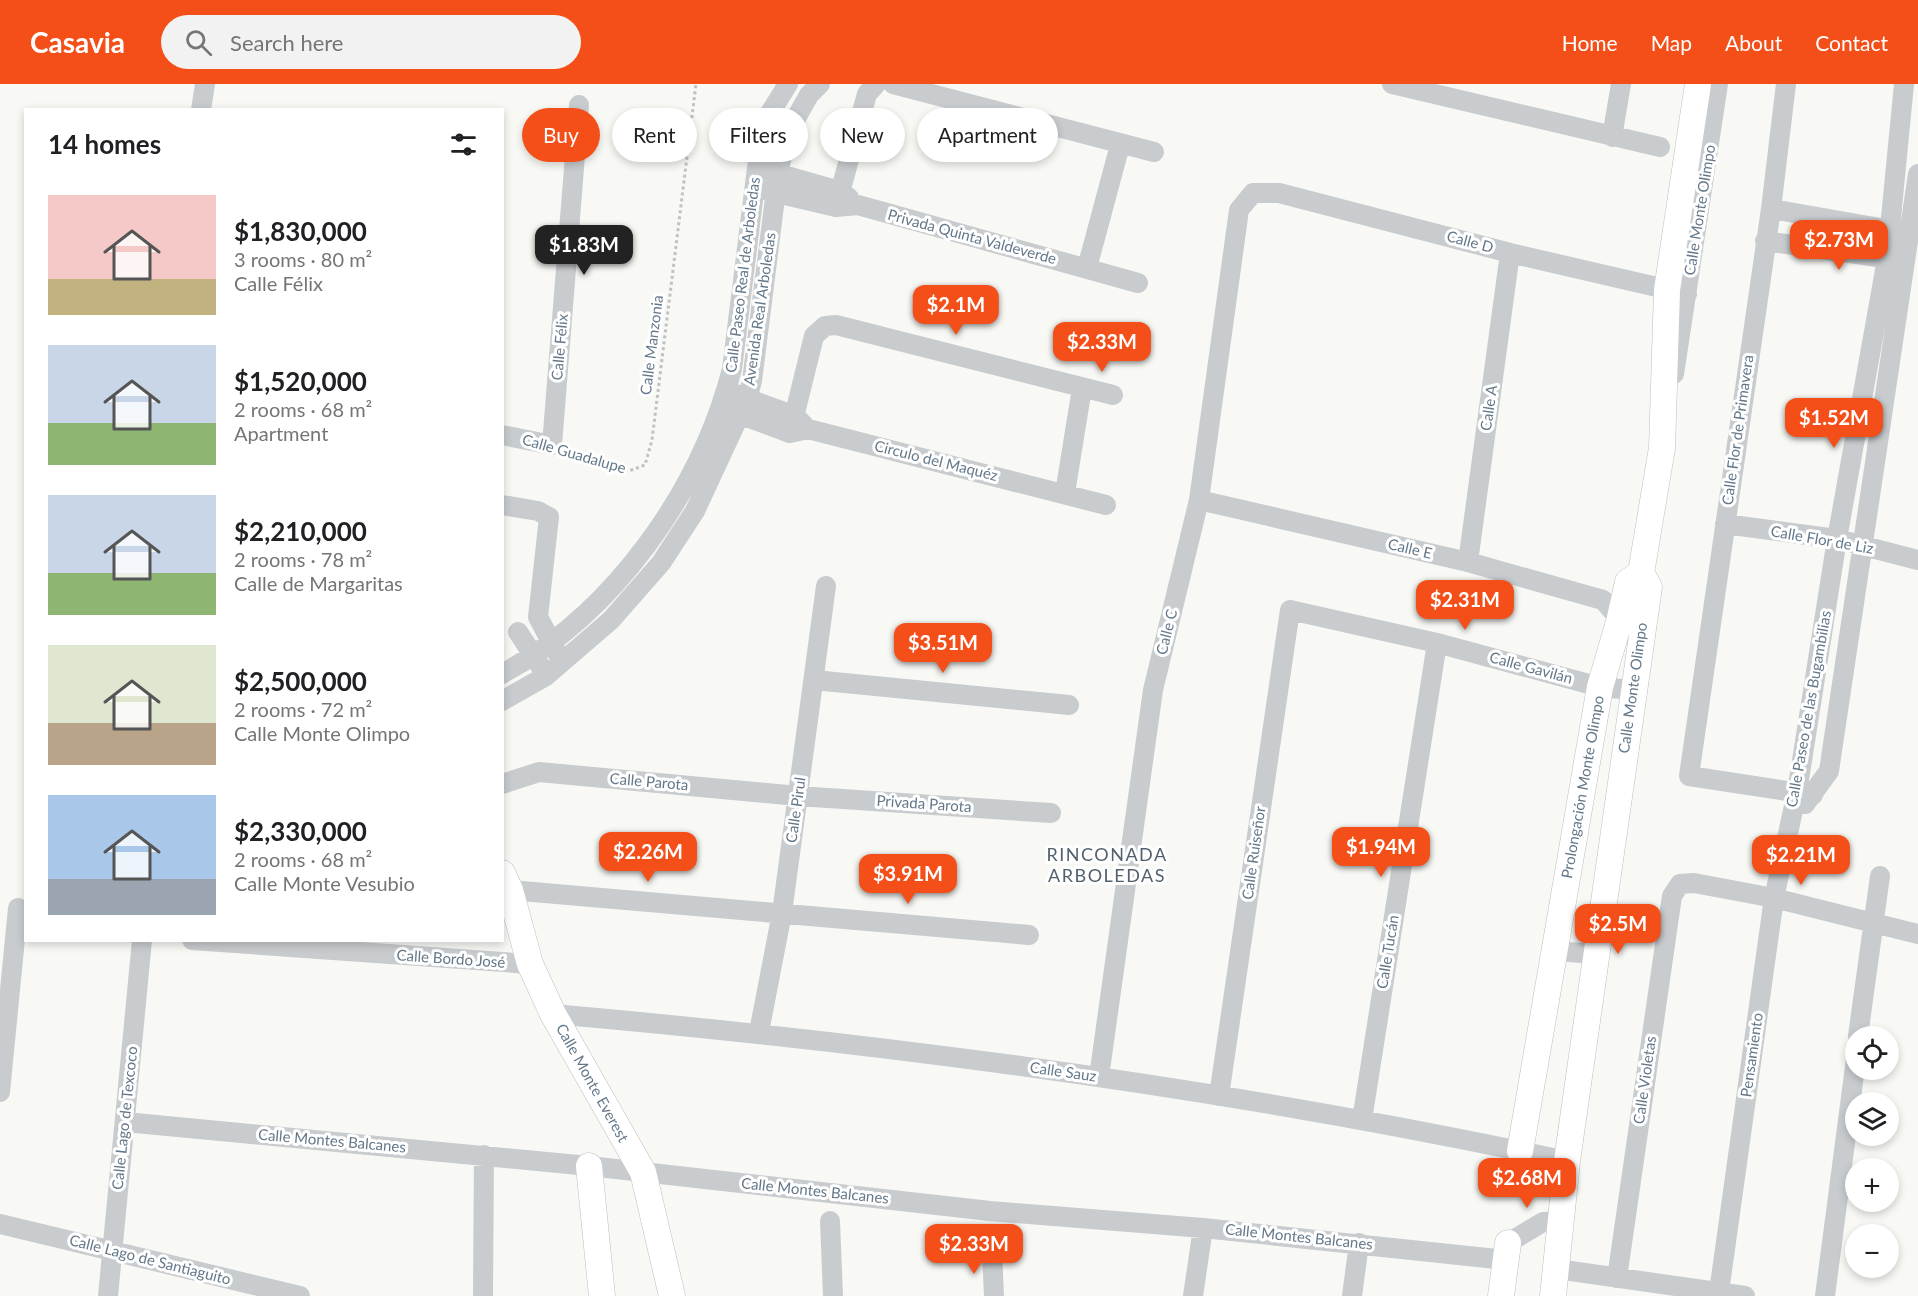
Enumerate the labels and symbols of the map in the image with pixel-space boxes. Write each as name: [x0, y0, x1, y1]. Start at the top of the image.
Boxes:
street label: Calle Monte Olimpo: [1680, 143, 1718, 277]
street label: Calle Paseo Real de Arboledas: [721, 176, 763, 374]
street label: Privada Quinta Valdeverde: [886, 205, 1059, 267]
pin: $2.73M: [1790, 220, 1888, 271]
pin: $1.83M: [535, 225, 633, 276]
street label: Calle D: [1445, 226, 1496, 256]
street label: Avenida Real Arboledas: [739, 231, 779, 386]
pin: $2.1M: [914, 285, 998, 336]
street label: Calle Manzonia: [636, 294, 666, 396]
street label: Calle Félix: [547, 312, 571, 381]
pin: $2.33M: [1053, 322, 1151, 373]
street label: Calle Flor de Primavera: [1718, 354, 1756, 506]
street label: Calle A: [1476, 383, 1500, 432]
pin: $1.52M: [1785, 398, 1883, 449]
street label: Calle Guadalupe: [520, 430, 628, 476]
street label: Circulo del Maquéz: [873, 436, 1000, 484]
street label: Calle Flor de Liz: [1769, 521, 1875, 557]
street label: Calle E: [1386, 534, 1434, 562]
pin: $2.31M: [1416, 580, 1514, 631]
street label: Calle C: [1152, 607, 1180, 656]
street label: Calle Paseo de las Bugambilias: [1782, 609, 1834, 809]
street label: Calle Monte Olimpo: [1614, 621, 1650, 755]
pin: $3.51M: [894, 623, 992, 674]
street label: Calle Gavilán: [1488, 647, 1575, 687]
street label: Prolongación Monte Olimpo: [1557, 694, 1607, 880]
street label: Calle Parota: [609, 769, 689, 793]
street label: Calle Pirul: [781, 776, 809, 844]
street label: Privada Parota: [876, 791, 972, 815]
street label: Calle Ruiseñor: [1238, 804, 1269, 901]
pin: $1.94M: [1332, 827, 1430, 878]
pin: $2.26M: [599, 832, 697, 883]
pin: $2.21M: [1752, 835, 1850, 886]
district label: RINCONADA ARBOLEDAS: [1046, 843, 1168, 886]
pin: $3.91M: [859, 854, 957, 905]
pin: $2.5M: [1576, 904, 1660, 955]
street label: Calle Tucán: [1372, 914, 1402, 990]
street label: Calle Bordo José: [396, 945, 506, 971]
street label: Pensamiento: [1736, 1012, 1766, 1098]
street label: Calle Monte Everest: [553, 1020, 633, 1145]
street label: Calle Violetas: [1629, 1035, 1659, 1125]
street label: Calle Lago de Texcoco: [108, 1045, 140, 1191]
street label: Calle Sauz: [1029, 1057, 1098, 1085]
street label: Calle Montes Balcanes: [257, 1125, 407, 1155]
pin: $2.68M: [1478, 1158, 1576, 1209]
street label: Calle Montes Balcanes: [740, 1173, 890, 1207]
street label: Calle Montes Balcanes: [1224, 1219, 1374, 1253]
pin: $2.33M: [925, 1224, 1023, 1275]
street label: Calle Lago de Santiaguito: [68, 1230, 233, 1288]

